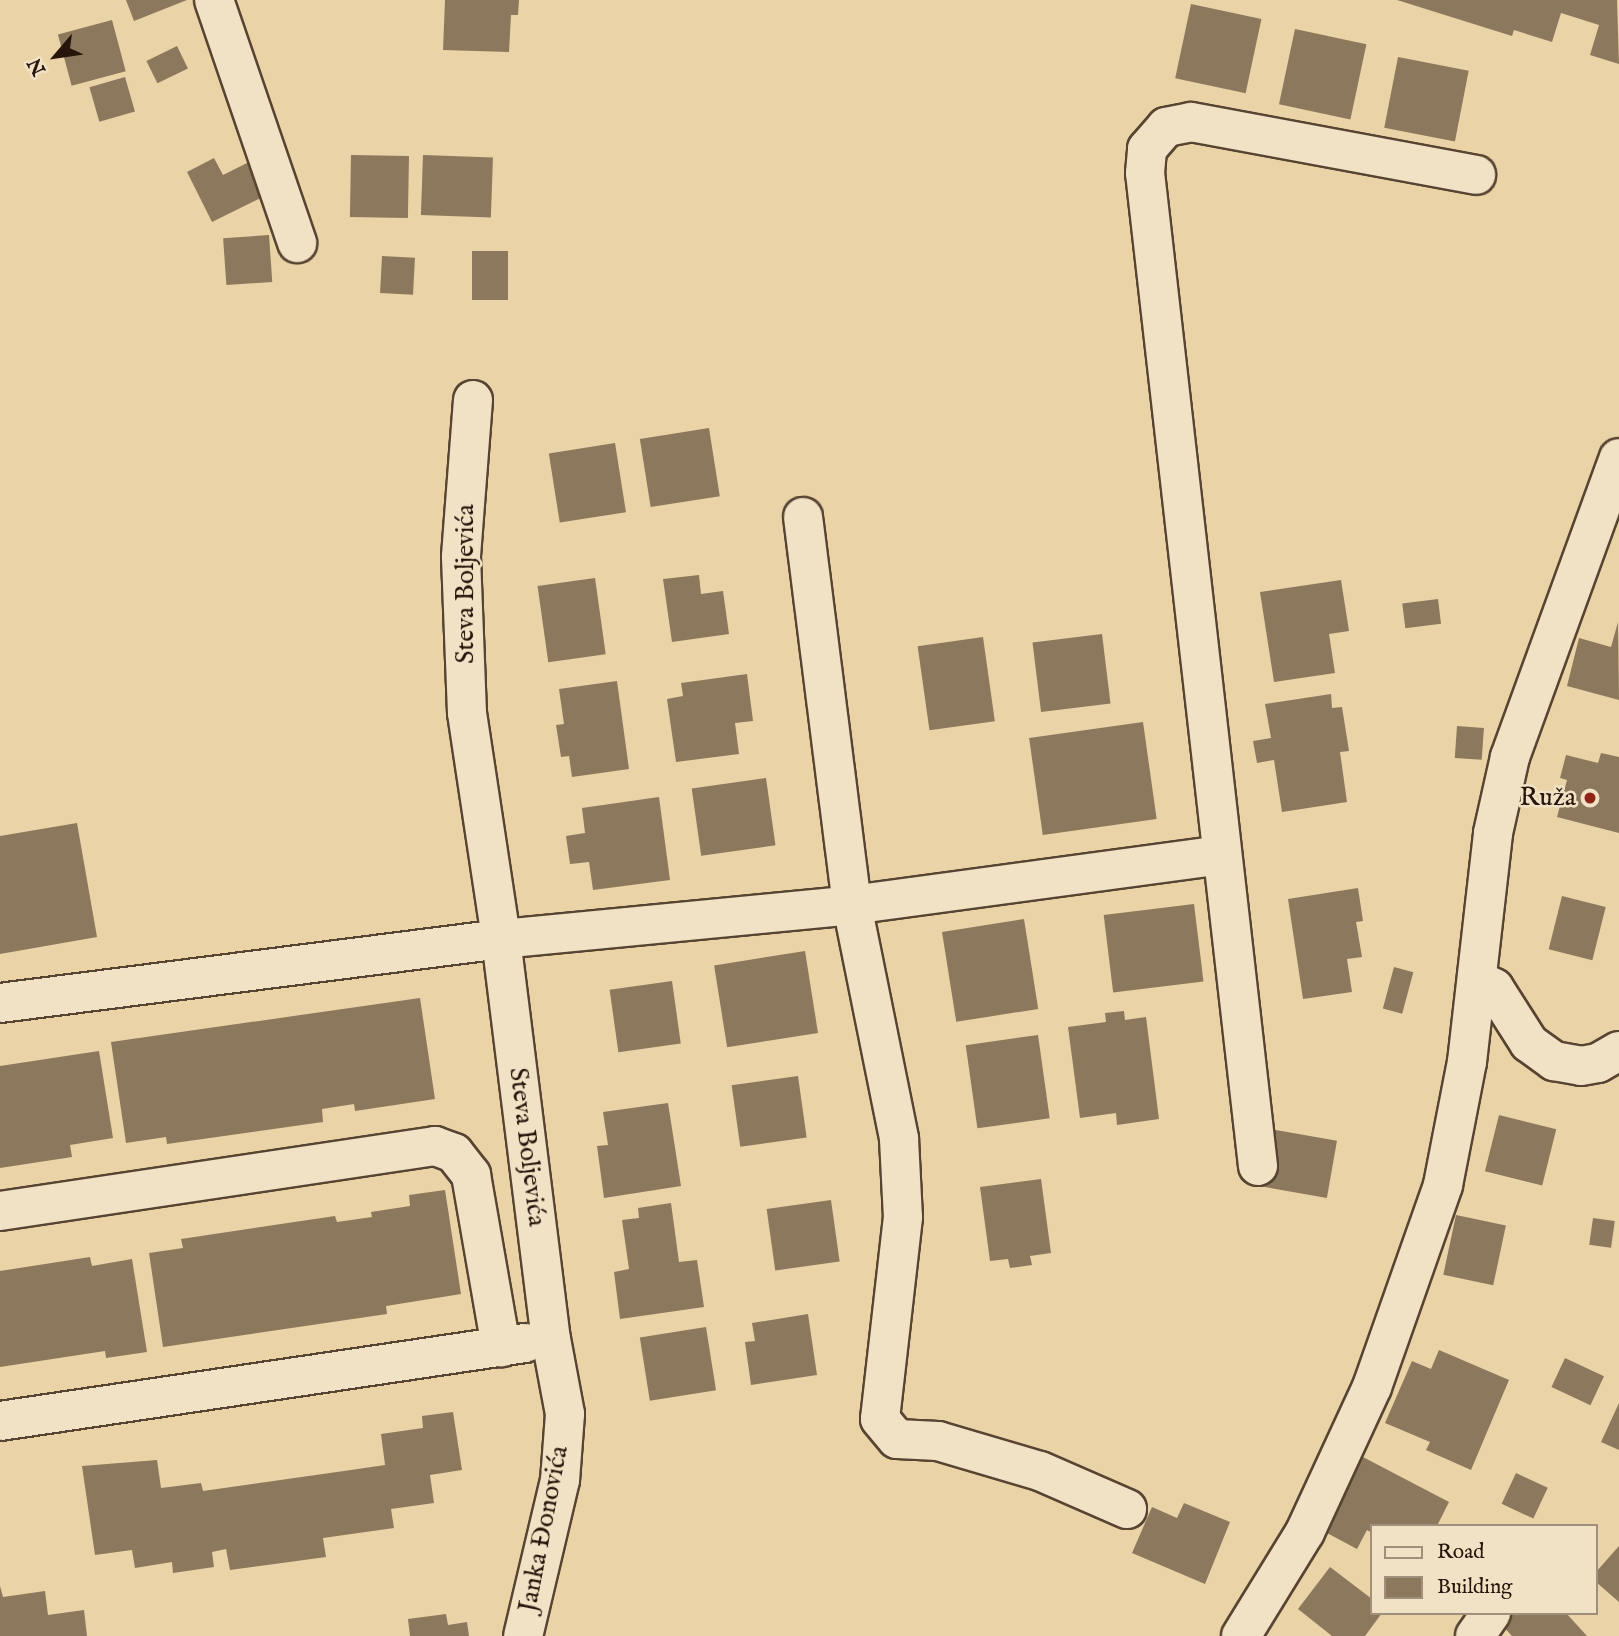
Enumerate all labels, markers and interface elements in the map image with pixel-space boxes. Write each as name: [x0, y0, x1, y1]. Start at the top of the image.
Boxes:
north arrow: [21, 21, 91, 91]
text: N: [23, 53, 52, 79]
street label: Steva Boljevića: [450, 504, 482, 664]
place label: Ruža: [1520, 782, 1576, 814]
marker: Ruža: [1582, 790, 1598, 806]
street label: Steva Boljevića: [502, 1066, 552, 1228]
street label: Janka Đonovića: [513, 1443, 575, 1615]
legend: [1370, 1524, 1598, 1615]
text: Road: [1437, 1539, 1484, 1566]
text: Building: [1437, 1574, 1512, 1601]

